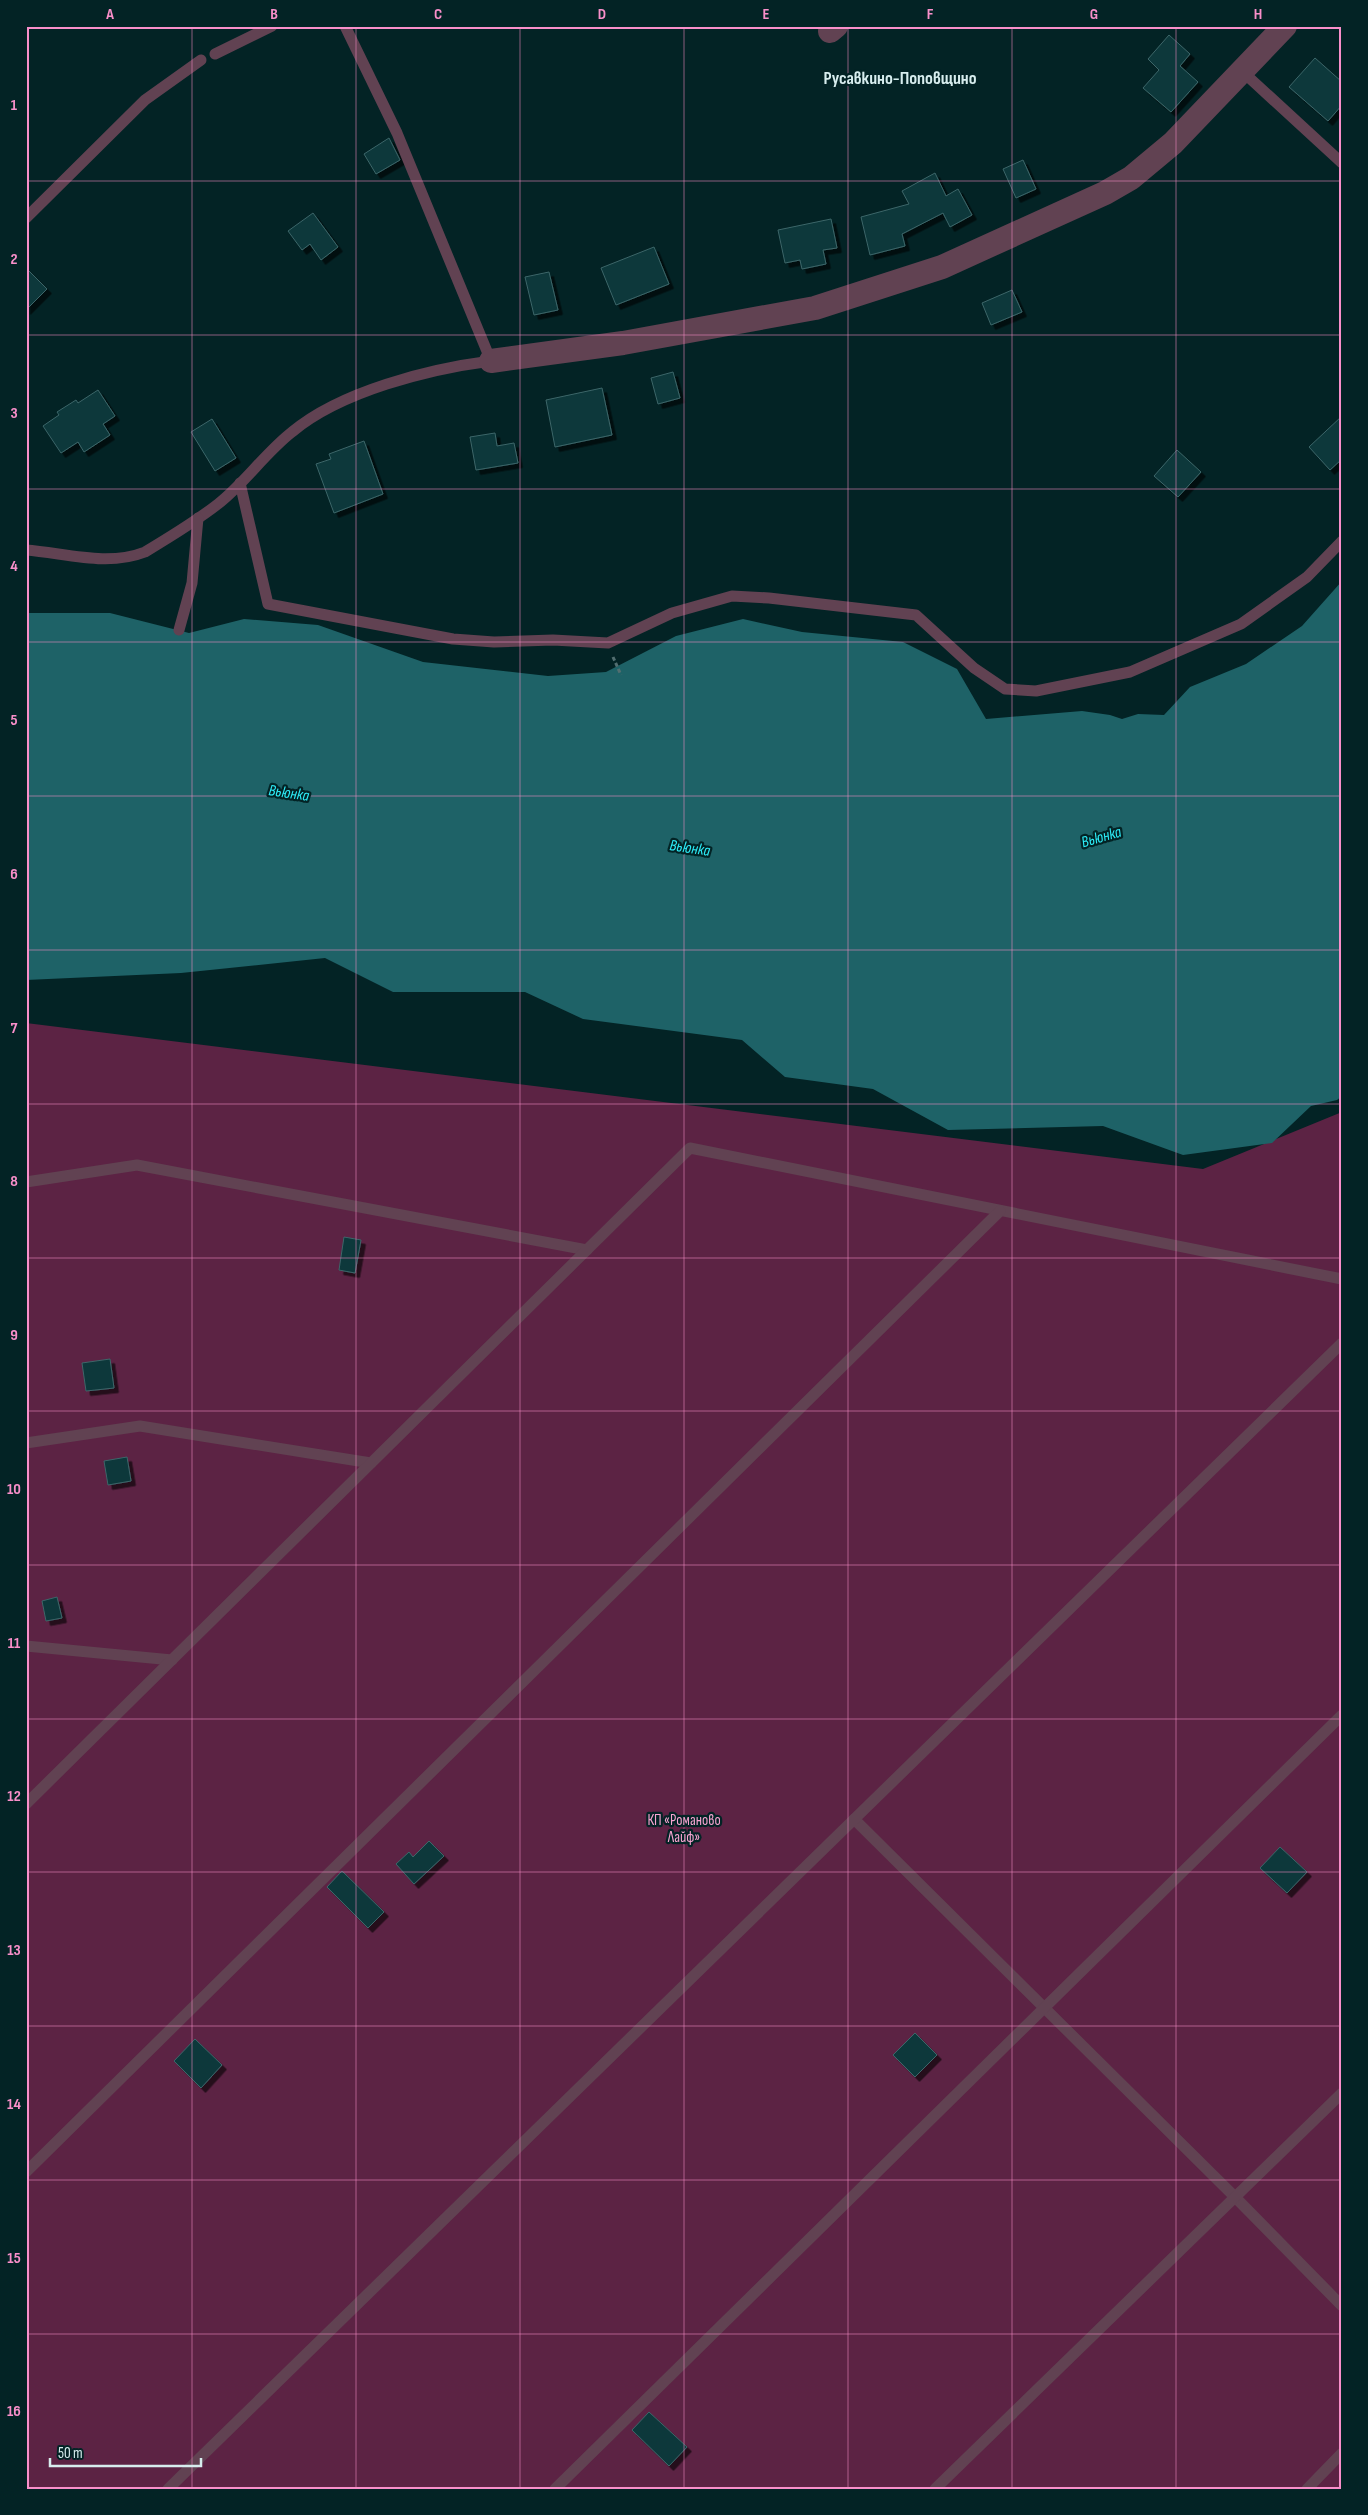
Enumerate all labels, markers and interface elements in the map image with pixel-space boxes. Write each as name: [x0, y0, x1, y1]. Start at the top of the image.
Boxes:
text: A: [105, 5, 114, 24]
text: B: [270, 5, 278, 24]
text: C: [434, 5, 442, 24]
text: D: [598, 5, 606, 24]
text: E: [763, 5, 770, 24]
text: F: [927, 5, 934, 24]
text: G: [1090, 5, 1098, 24]
text: H: [1254, 5, 1262, 24]
district label: Русавкино-Поповщино: [824, 68, 977, 89]
text: 1: [11, 96, 18, 115]
text: 2: [10, 250, 18, 269]
text: 3: [10, 404, 18, 423]
text: 4: [10, 557, 18, 576]
text: 5: [10, 711, 18, 730]
water label: Вьюнка: [267, 781, 311, 806]
water label: Вьюнка: [1079, 823, 1124, 852]
water label: Вьюнка: [668, 836, 712, 861]
text: 6: [10, 865, 18, 884]
text: 7: [11, 1019, 18, 1038]
text: 8: [10, 1172, 18, 1191]
text: 9: [10, 1326, 18, 1345]
text: 10: [7, 1480, 21, 1499]
text: 11: [8, 1634, 21, 1653]
text: 12: [7, 1787, 21, 1806]
park label: КП «Романово Лайф»: [647, 1811, 721, 1847]
text: 13: [7, 1941, 21, 1960]
text: 14: [7, 2095, 21, 2114]
text: 15: [7, 2249, 21, 2268]
text: 16: [7, 2402, 21, 2421]
scale bar: [50, 2435, 201, 2467]
text: 50 m: [58, 2444, 83, 2463]

